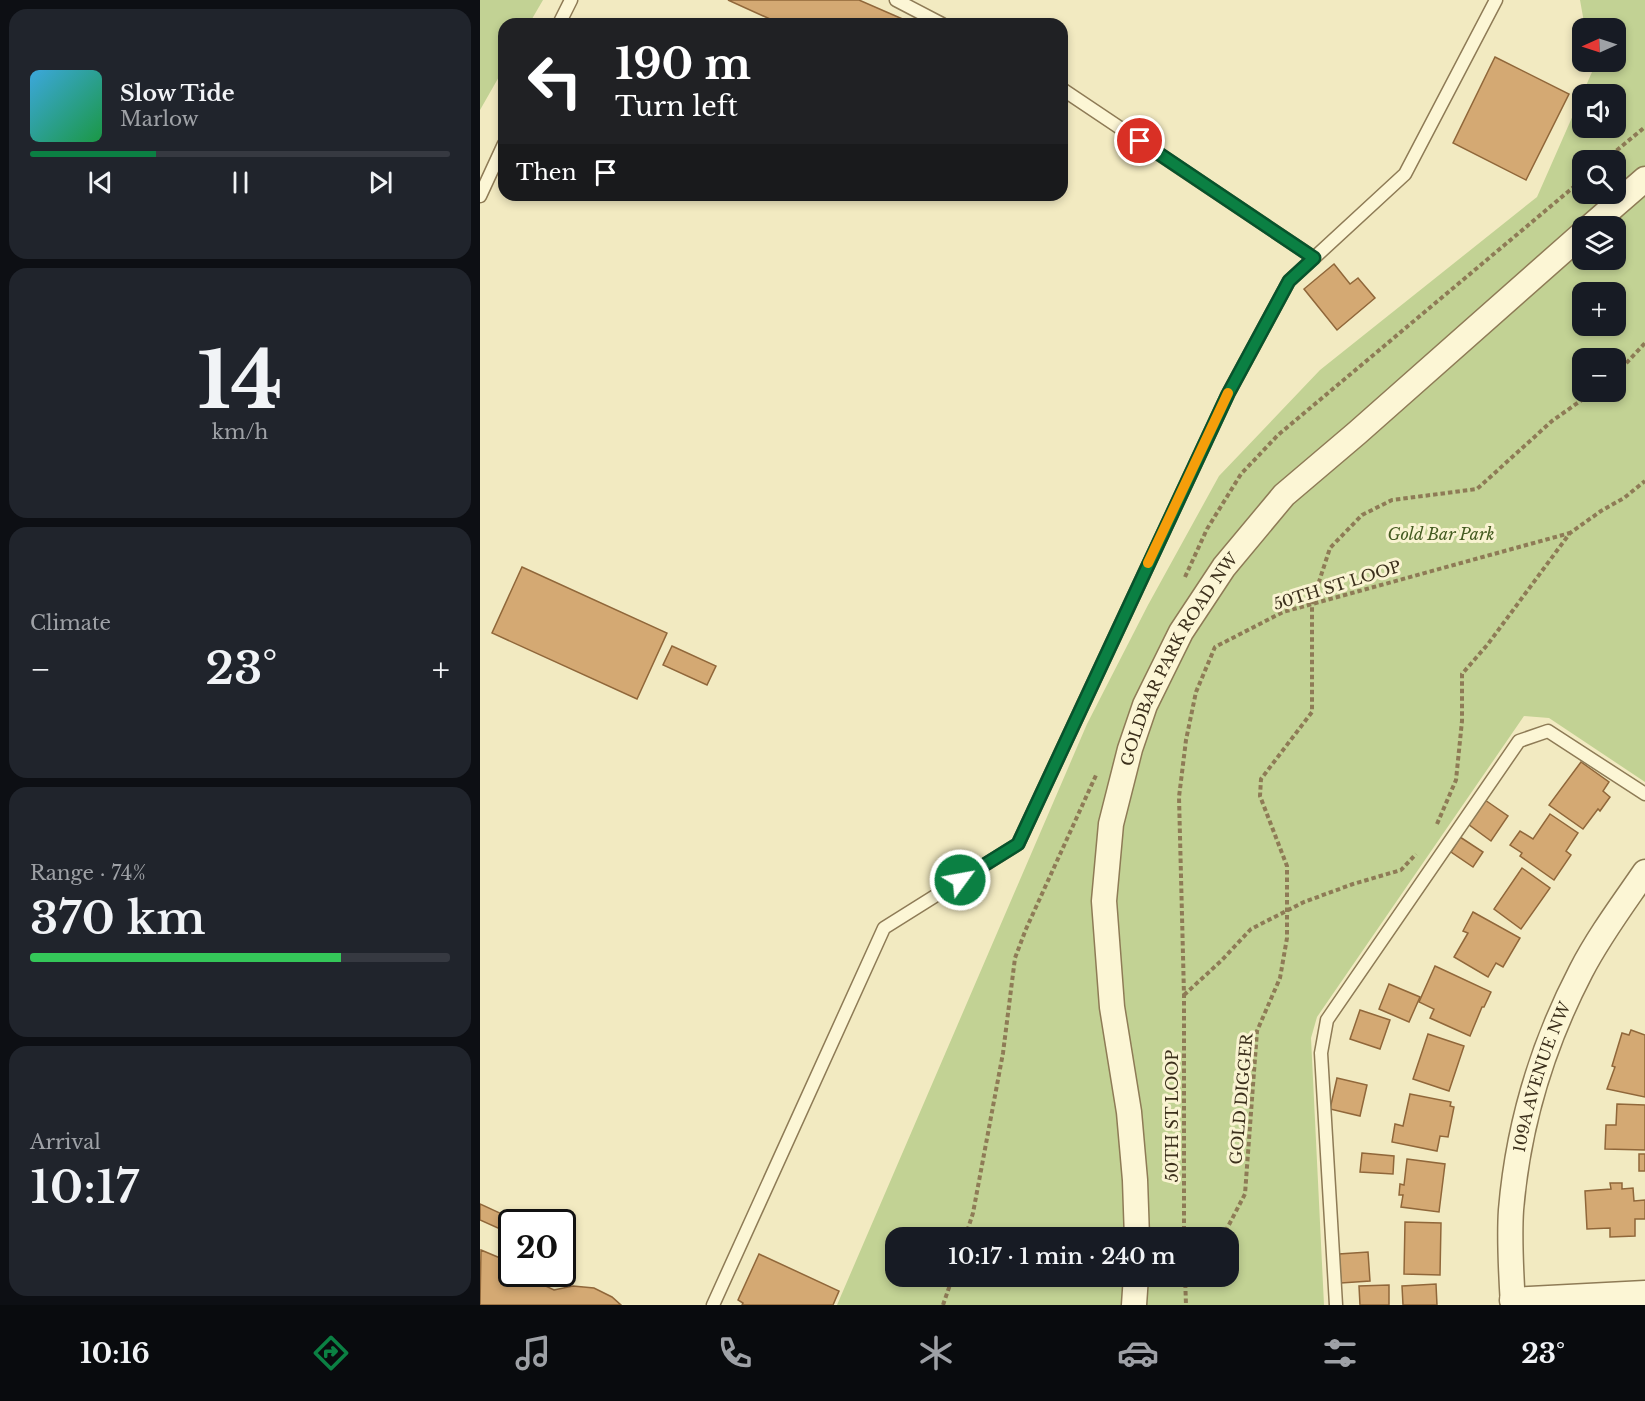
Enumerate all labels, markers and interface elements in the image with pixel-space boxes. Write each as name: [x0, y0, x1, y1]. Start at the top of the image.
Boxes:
north arrow: [1572, 18, 1626, 72]
map controls: [1572, 18, 1626, 402]
text: 190 m: [615, 38, 751, 90]
icon: left: [516, 42, 594, 120]
text: Slow Tide: [120, 80, 235, 107]
button: sound: [1572, 84, 1626, 138]
text: Turn left: [615, 90, 738, 123]
text: Marlow: [120, 107, 199, 131]
pin: [1114, 115, 1165, 166]
icon: arrive: [1123, 124, 1156, 157]
button: search: [1572, 150, 1626, 204]
icon: arrive: [589, 156, 622, 189]
text: Then: [516, 159, 577, 186]
icon: previous: [84, 166, 117, 199]
icon: pause: [224, 166, 257, 199]
icon: next: [364, 166, 397, 199]
button: layers: [1572, 216, 1626, 270]
button: +: [1572, 282, 1626, 336]
text: 14: [197, 332, 283, 429]
button: −: [1572, 348, 1626, 402]
text: km/h: [212, 420, 268, 444]
park label: Gold Bar Park: [1388, 524, 1494, 544]
street label: GOLDBAR PARK ROAD NW: [1116, 548, 1242, 768]
street label: 50TH ST LOOP: [1271, 556, 1403, 614]
text: Climate: [30, 611, 111, 635]
text: 23°: [205, 640, 278, 696]
text: −: [30, 649, 51, 690]
text: +: [432, 649, 450, 690]
position arrow: [928, 848, 992, 912]
text: Range · 74%: [30, 861, 146, 885]
text: 370 km: [30, 890, 206, 946]
street label: 109A AVENUE NW: [1509, 998, 1575, 1154]
street label: GOLD DIGGER: [1225, 1031, 1257, 1165]
street label: 50TH ST LOOP: [1162, 1050, 1182, 1182]
text: Arrival: [30, 1130, 101, 1154]
text: 10:17: [30, 1159, 139, 1215]
speed limit sign: 20: [498, 1209, 576, 1287]
text: 10:17 · 1 min · 240 m: [948, 1243, 1176, 1270]
icon: directions: [310, 1332, 352, 1374]
icon: music: [512, 1332, 554, 1374]
icon: phone: [714, 1332, 756, 1374]
icon: climate: [915, 1332, 957, 1374]
icon: car: [1117, 1332, 1159, 1374]
icon: filters: [1319, 1332, 1361, 1374]
text: 10:16: [80, 1337, 150, 1370]
text: 23°: [1521, 1337, 1565, 1370]

